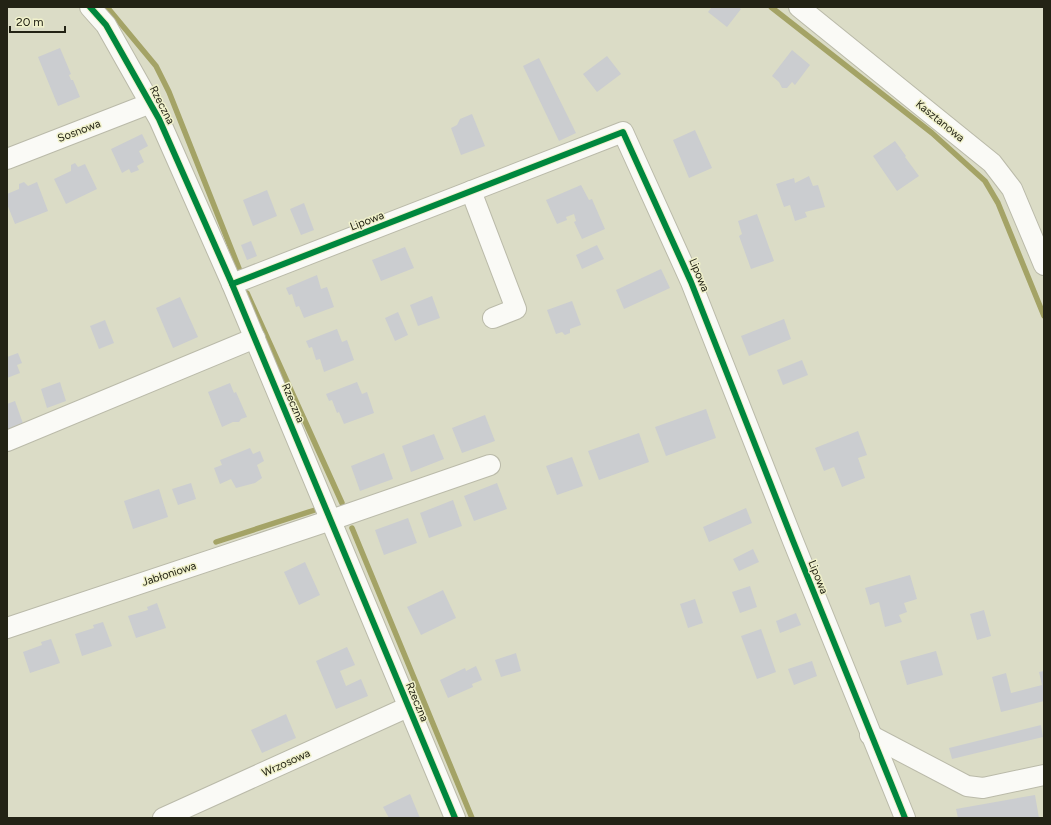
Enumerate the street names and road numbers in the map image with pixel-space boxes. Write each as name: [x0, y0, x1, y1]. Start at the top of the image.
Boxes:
street label: Rzeczna: [147, 84, 177, 126]
street label: Kasztanowa: [913, 97, 967, 145]
street label: Sosnowa: [56, 117, 102, 145]
street label: Lipowa: [348, 209, 386, 233]
street label: Lipowa: [686, 256, 712, 294]
street label: Rzeczna: [279, 381, 307, 425]
street label: Lipowa: [805, 558, 831, 596]
street label: Jabłoniowa: [140, 559, 198, 589]
street label: Rzeczna: [403, 680, 431, 724]
street label: Wrzosowa: [260, 747, 312, 779]

